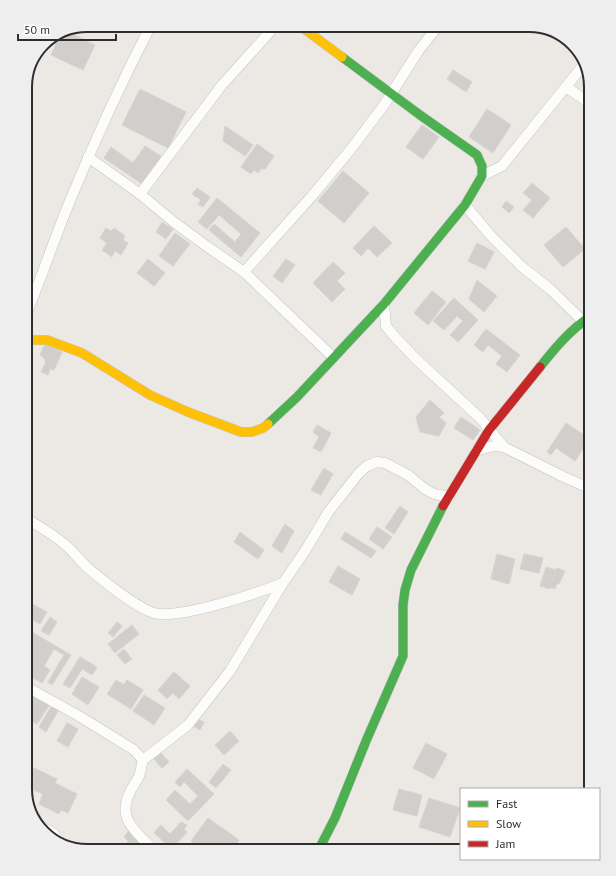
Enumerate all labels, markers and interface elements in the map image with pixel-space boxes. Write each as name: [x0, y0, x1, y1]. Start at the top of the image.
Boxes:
scale bar: [18, 16, 116, 42]
text: 50 m: [24, 22, 50, 37]
legend: [460, 788, 600, 860]
text: Fast: [496, 796, 517, 811]
text: Slow: [496, 816, 521, 831]
text: Jam: [495, 836, 515, 851]

